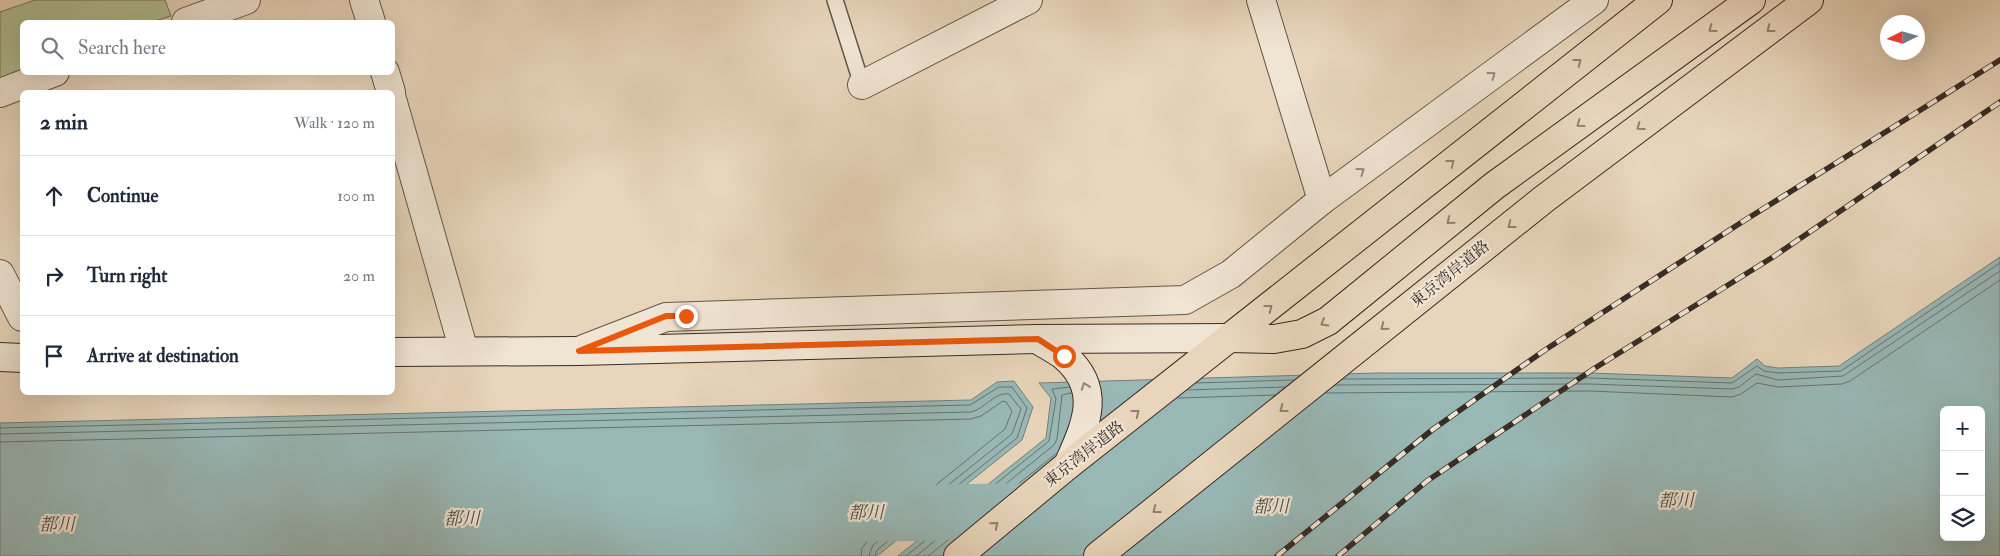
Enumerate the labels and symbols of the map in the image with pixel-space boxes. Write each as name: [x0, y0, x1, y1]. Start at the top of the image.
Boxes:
north arrow: [1880, 15, 1925, 60]
one-way arrow: [1709, 23, 1718, 31]
one-way arrow: [1767, 24, 1776, 32]
one-way arrow: [1572, 60, 1581, 68]
one-way arrow: [1486, 72, 1496, 81]
one-way arrow: [1577, 118, 1586, 126]
one-way arrow: [1637, 121, 1646, 129]
one-way arrow: [1445, 161, 1454, 169]
one-way arrow: [1355, 168, 1365, 177]
one-way arrow: [1447, 216, 1456, 224]
one-way arrow: [1508, 220, 1517, 228]
street label: 東京湾岸道路: [1406, 236, 1494, 312]
route end: [675, 305, 698, 328]
one-way arrow: [1263, 305, 1272, 313]
one-way arrow: [1320, 316, 1329, 326]
one-way arrow: [1381, 321, 1390, 330]
route start: [1053, 345, 1076, 368]
one-way arrow: [1081, 382, 1091, 391]
one-way arrow: [1280, 404, 1289, 412]
one-way arrow: [1130, 410, 1139, 418]
street label: 東京湾岸道路: [1040, 417, 1128, 491]
water label: 都川: [1658, 489, 1696, 513]
water label: 都川: [1253, 495, 1291, 519]
water label: 都川: [848, 501, 886, 525]
one-way arrow: [1153, 505, 1162, 513]
water label: 都川: [444, 507, 482, 531]
water label: 都川: [39, 513, 77, 537]
one-way arrow: [990, 522, 999, 531]

